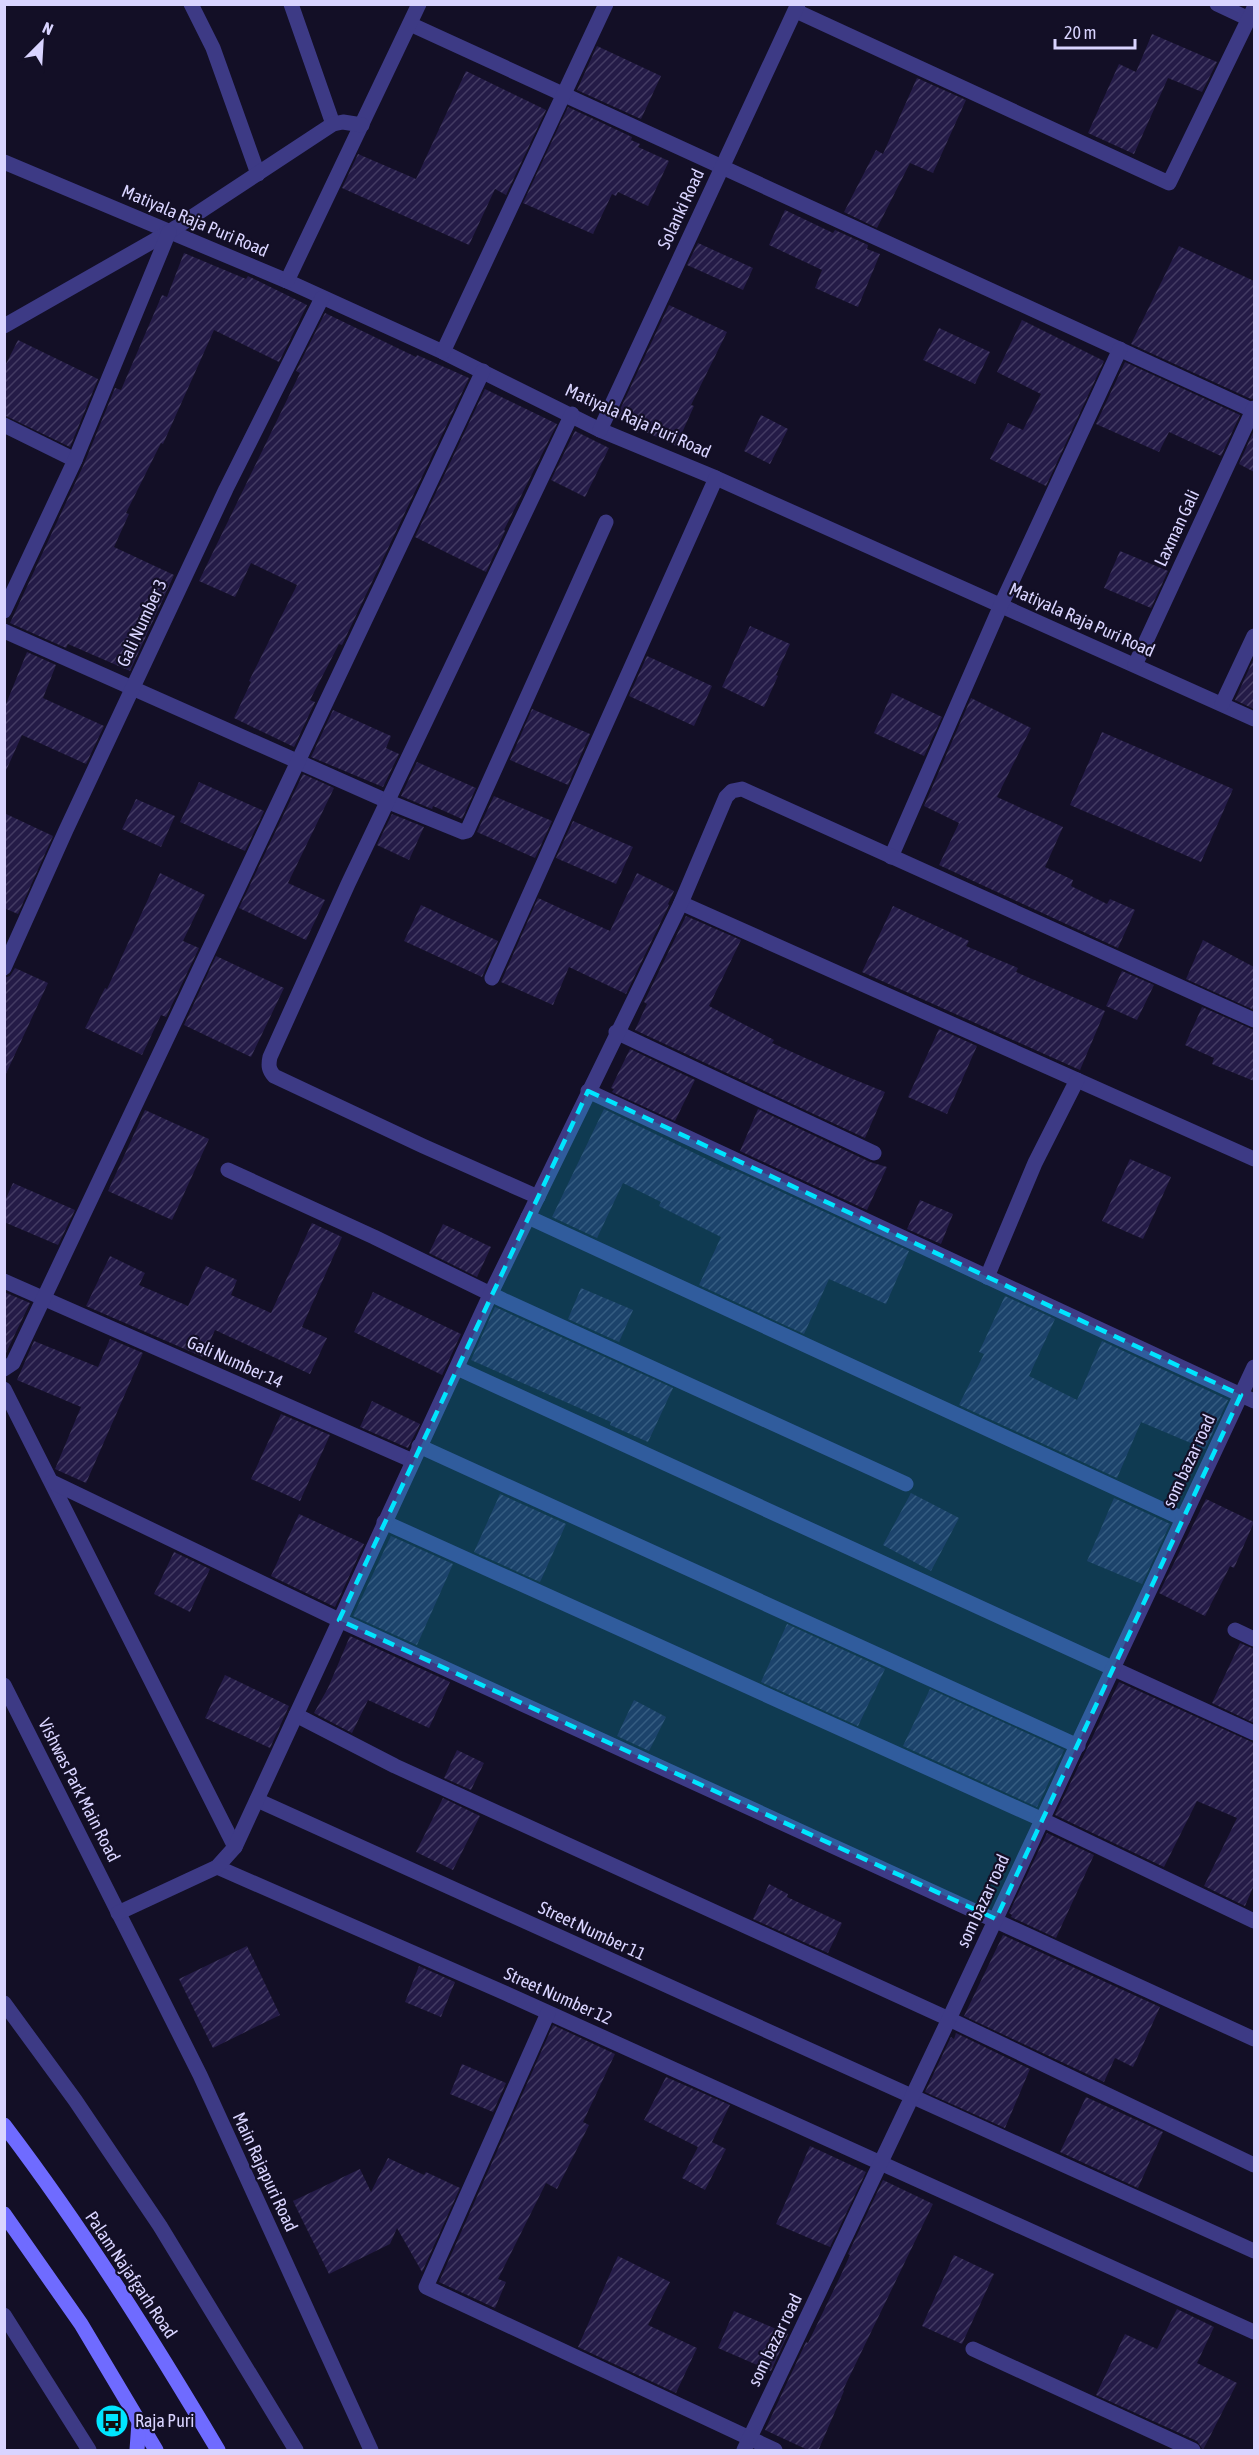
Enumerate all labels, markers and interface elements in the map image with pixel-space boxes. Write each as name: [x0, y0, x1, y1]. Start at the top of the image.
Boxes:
north arrow: [12, 12, 72, 72]
scale bar: [1055, 12, 1134, 50]
text: N: [40, 18, 56, 38]
text: 20 m: [1064, 22, 1096, 43]
street label: Solanki Road: [653, 165, 708, 252]
street label: Matiyala Raja Puri Road: [119, 180, 272, 261]
street label: Matiyala Raja Puri Road: [562, 379, 714, 462]
street label: Laxman Gali: [1150, 486, 1203, 569]
street label: Gali Number 3: [112, 576, 171, 670]
street label: Matiyala Raja Puri Road: [1006, 578, 1158, 661]
street label: Gali Number 14: [184, 1331, 287, 1392]
street label: som bazar road: [1158, 1411, 1219, 1511]
street label: Vishwas Park Main Road: [34, 1714, 125, 1865]
street label: som bazar road: [952, 1851, 1013, 1951]
street label: Street Number 11: [535, 1897, 649, 1964]
street label: Street Number 12: [501, 1962, 615, 2029]
street label: Main Rajapuri Road: [229, 2109, 302, 2235]
street label: Palam Najafgarh Road: [81, 2207, 182, 2342]
street label: som bazar road: [743, 2290, 806, 2390]
bus stop icon: Raja Puri: [94, 2403, 130, 2439]
place label: Raja Puri: [135, 2410, 194, 2431]

